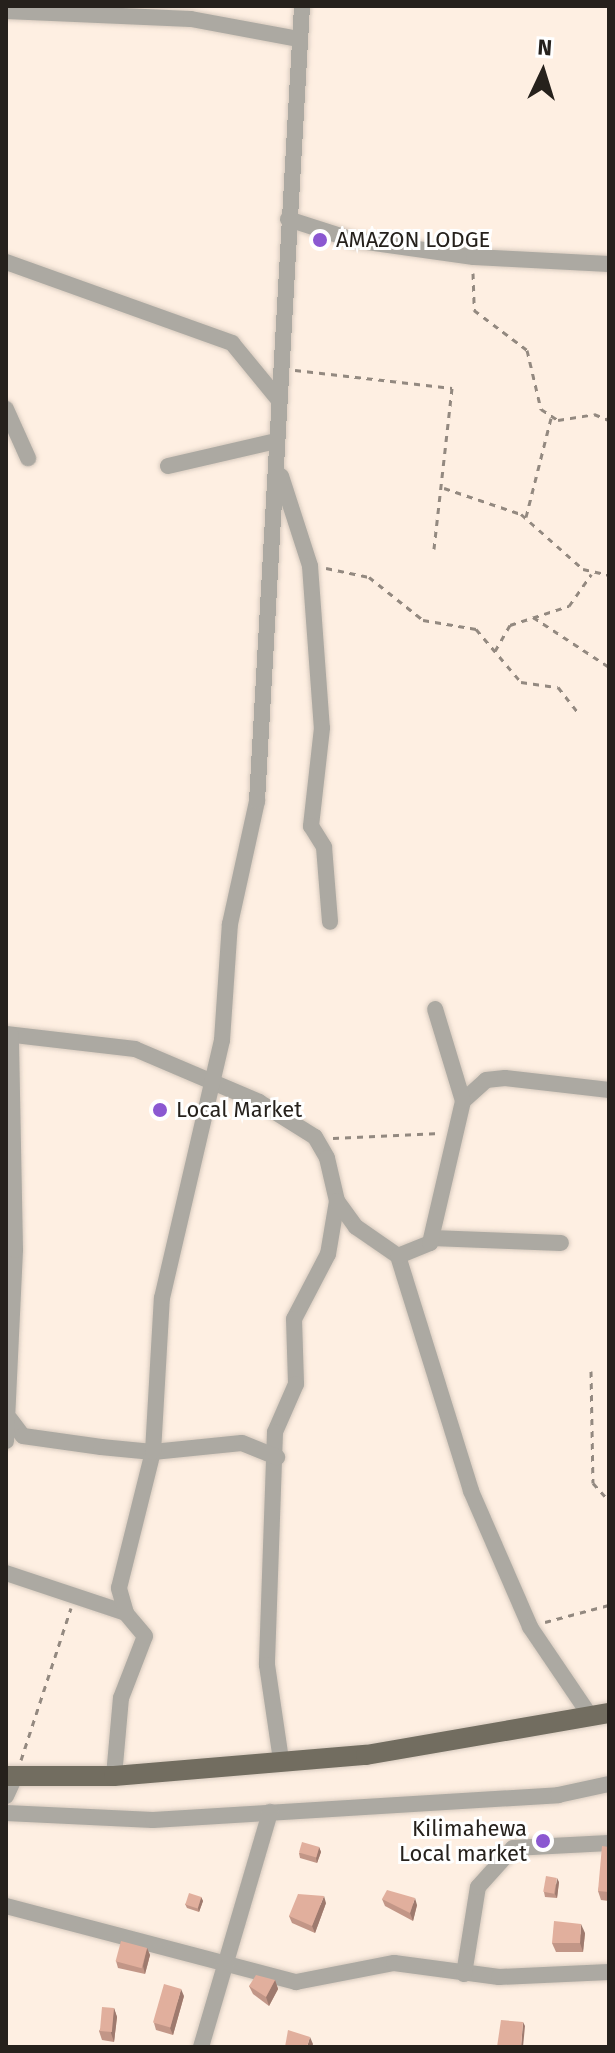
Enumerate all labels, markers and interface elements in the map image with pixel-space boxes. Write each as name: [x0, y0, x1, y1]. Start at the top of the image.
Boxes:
north arrow: [503, 32, 583, 112]
text: N: [536, 34, 553, 62]
place label: AMAZON LODGE: [336, 227, 490, 253]
marker: AMAZON LODGE: [311, 231, 329, 249]
place label: Local Market: [176, 1097, 302, 1123]
marker: Local Market: [151, 1101, 169, 1119]
place label: Kilimahewa Local market: [399, 1815, 527, 1866]
marker: Kilimahewa Local market: [534, 1832, 552, 1850]

